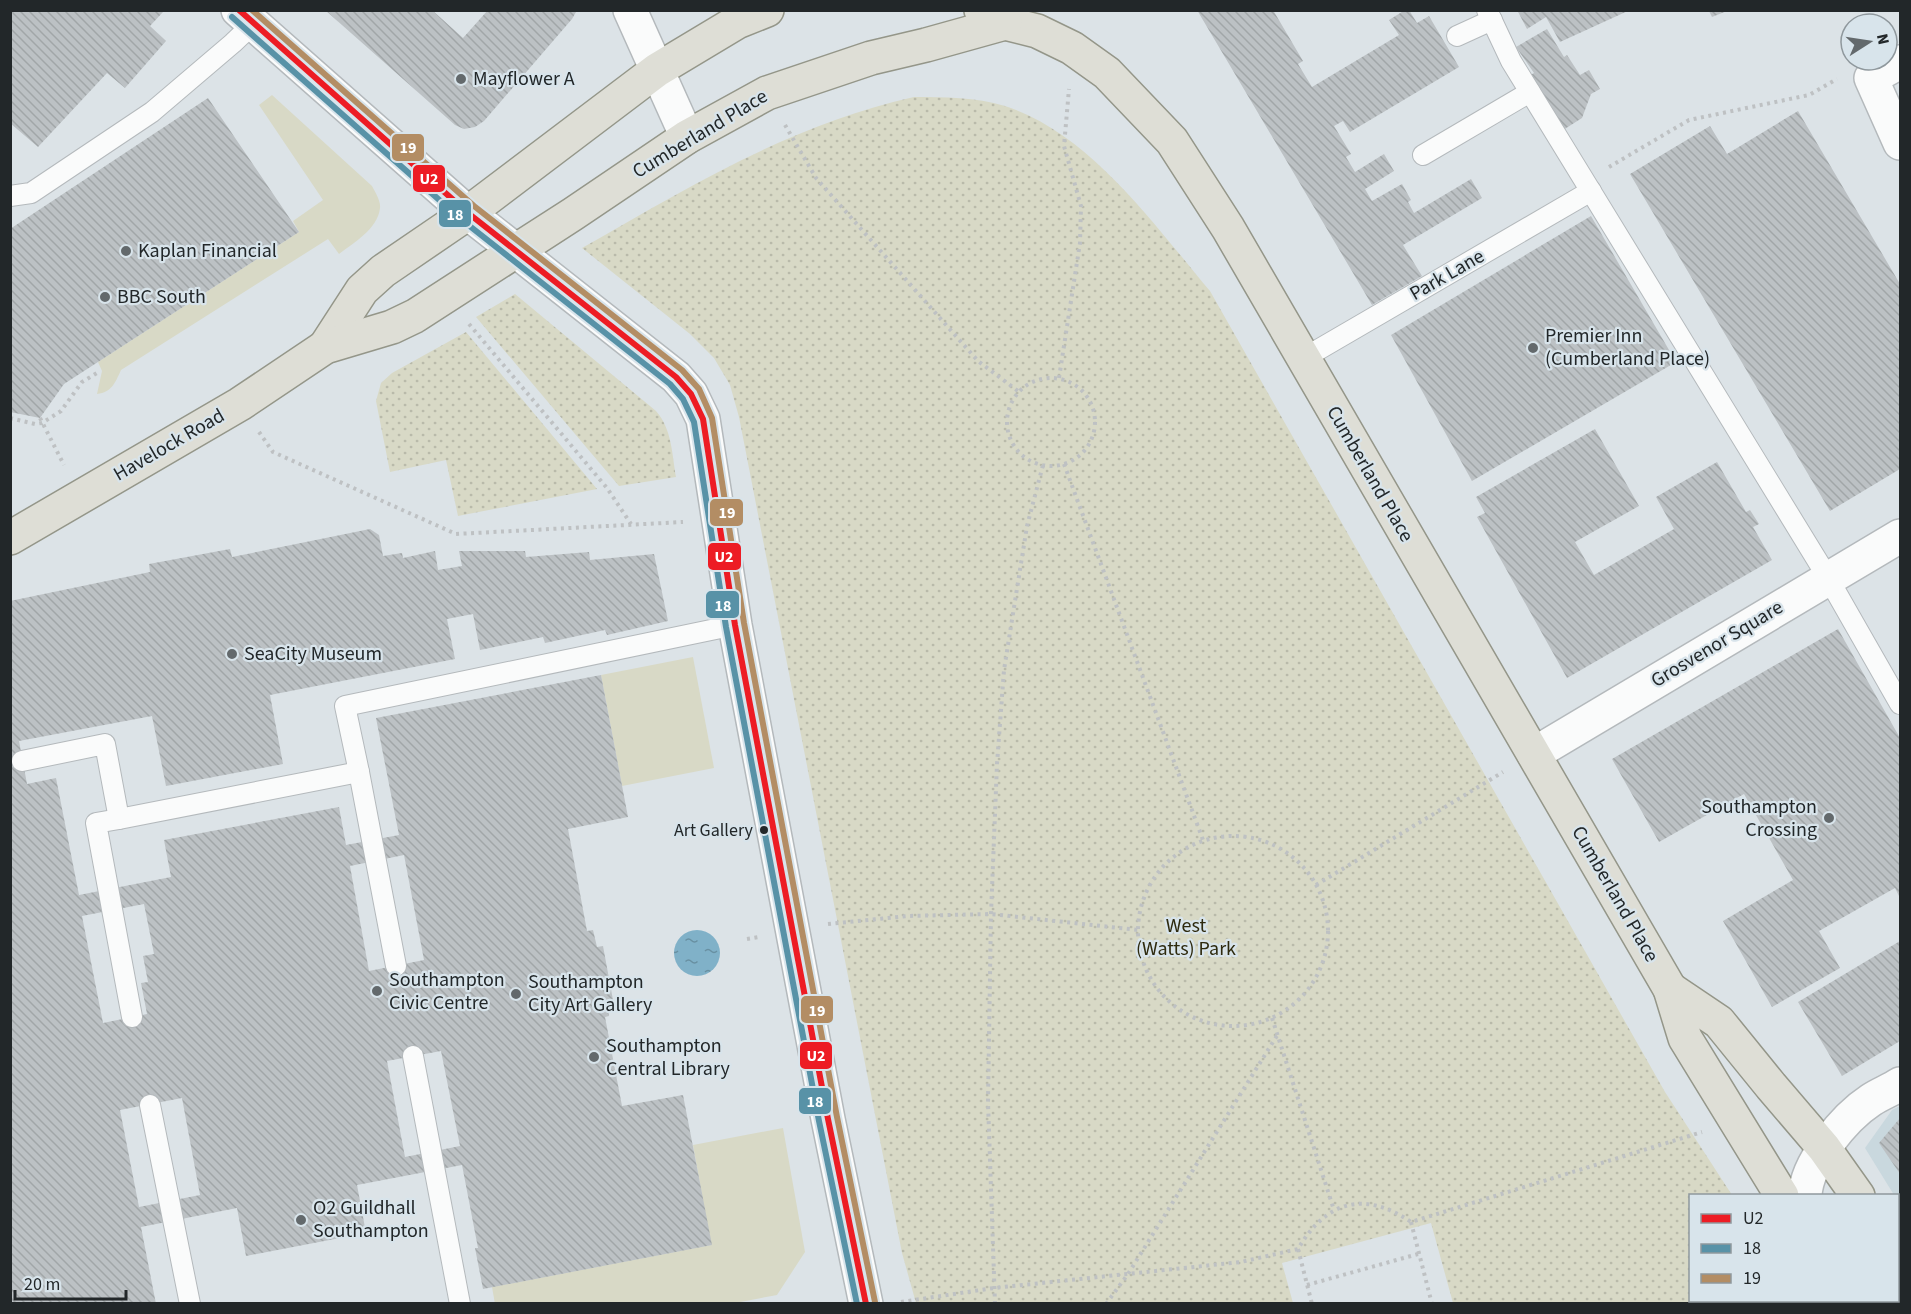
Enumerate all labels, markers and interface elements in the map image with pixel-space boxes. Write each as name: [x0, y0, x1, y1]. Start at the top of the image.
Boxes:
north arrow: [1839, 12, 1899, 72]
text: N: [1871, 32, 1895, 47]
place label: Mayflower A: [473, 65, 575, 93]
marker: Mayflower A: [454, 72, 468, 86]
street label: Cumberland Place: [627, 83, 773, 185]
line badge: 19: [391, 133, 425, 162]
text: 19: [400, 137, 416, 159]
line badge: U2: [412, 164, 446, 193]
text: U2: [419, 168, 439, 190]
line badge: 18: [438, 199, 472, 228]
text: 18: [447, 204, 463, 226]
place label: Kaplan Financial: [138, 237, 277, 265]
street label: Park Lane: [1404, 242, 1490, 308]
marker: Kaplan Financial: [119, 244, 133, 258]
place label: BBC South: [117, 283, 206, 311]
marker: BBC South: [98, 290, 112, 304]
place label: Premier Inn (Cumberland Place): [1545, 322, 1710, 373]
marker: Premier Inn (Cumberland Place): [1526, 341, 1540, 355]
street label: Cumberland Place: [1320, 401, 1420, 547]
street label: Havelock Road: [108, 402, 230, 488]
line badge: 19: [709, 498, 744, 527]
text: 19: [719, 502, 735, 524]
line badge: U2: [707, 542, 742, 571]
text: U2: [714, 546, 734, 568]
line badge: 18: [705, 590, 740, 619]
street label: Grosvenor Square: [1646, 593, 1788, 695]
text: 18: [715, 595, 731, 617]
place label: SeaCity Museum: [244, 640, 382, 668]
marker: SeaCity Museum: [225, 647, 239, 661]
place label: Southampton Crossing: [1701, 793, 1817, 844]
marker: Southampton Crossing: [1822, 811, 1836, 825]
place label: Art Gallery: [674, 818, 754, 843]
street label: Cumberland Place: [1565, 821, 1665, 967]
marker: Art Gallery: [758, 824, 770, 836]
park label: West (Watts) Park: [1136, 912, 1236, 963]
place label: Southampton Civic Centre: [389, 966, 505, 1017]
place label: Southampton City Art Gallery: [528, 968, 653, 1019]
marker: Southampton Civic Centre: [370, 984, 384, 998]
marker: Southampton City Art Gallery: [509, 987, 523, 1001]
line badge: 19: [800, 995, 834, 1024]
text: 19: [809, 1000, 825, 1022]
place label: Southampton Central Library: [606, 1032, 730, 1083]
line badge: U2: [799, 1041, 833, 1070]
text: U2: [806, 1045, 826, 1067]
marker: Southampton Central Library: [587, 1050, 601, 1064]
line badge: 18: [798, 1087, 832, 1115]
text: 18: [807, 1091, 823, 1113]
place label: O2 Guildhall Southampton: [313, 1194, 429, 1245]
legend: [1689, 1194, 1899, 1302]
text: U2: [1743, 1206, 1764, 1231]
marker: O2 Guildhall Southampton: [294, 1213, 308, 1227]
text: 18: [1743, 1236, 1761, 1261]
scale bar: [15, 1263, 126, 1301]
text: 19: [1743, 1266, 1761, 1291]
text: 20 m: [24, 1272, 60, 1297]

